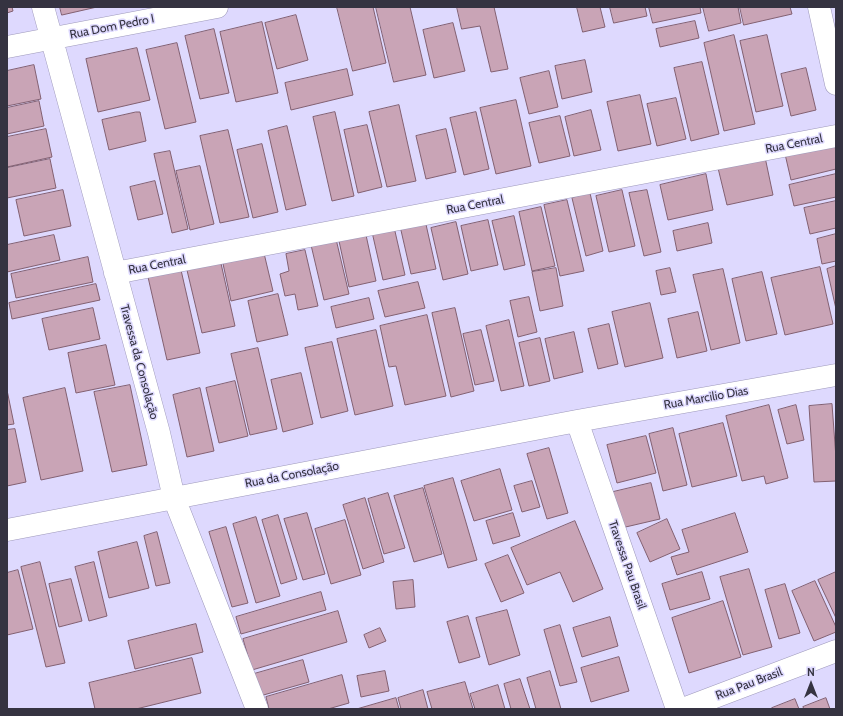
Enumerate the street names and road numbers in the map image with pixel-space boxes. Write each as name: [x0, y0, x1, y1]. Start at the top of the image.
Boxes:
street label: Rua Dom Pedro I: [69, 12, 155, 42]
street label: Rua Central: [764, 131, 824, 157]
street label: Rua Central: [445, 192, 505, 218]
street label: Rua Central: [127, 252, 187, 278]
street label: Travessa da Consolação: [117, 303, 161, 421]
street label: Rua Marcilio Dias: [663, 383, 749, 413]
street label: Rua da Consolação: [244, 459, 340, 491]
street label: Travessa Pau Brasil: [605, 519, 649, 611]
street label: Rua Pau Brasil: [714, 665, 784, 703]

